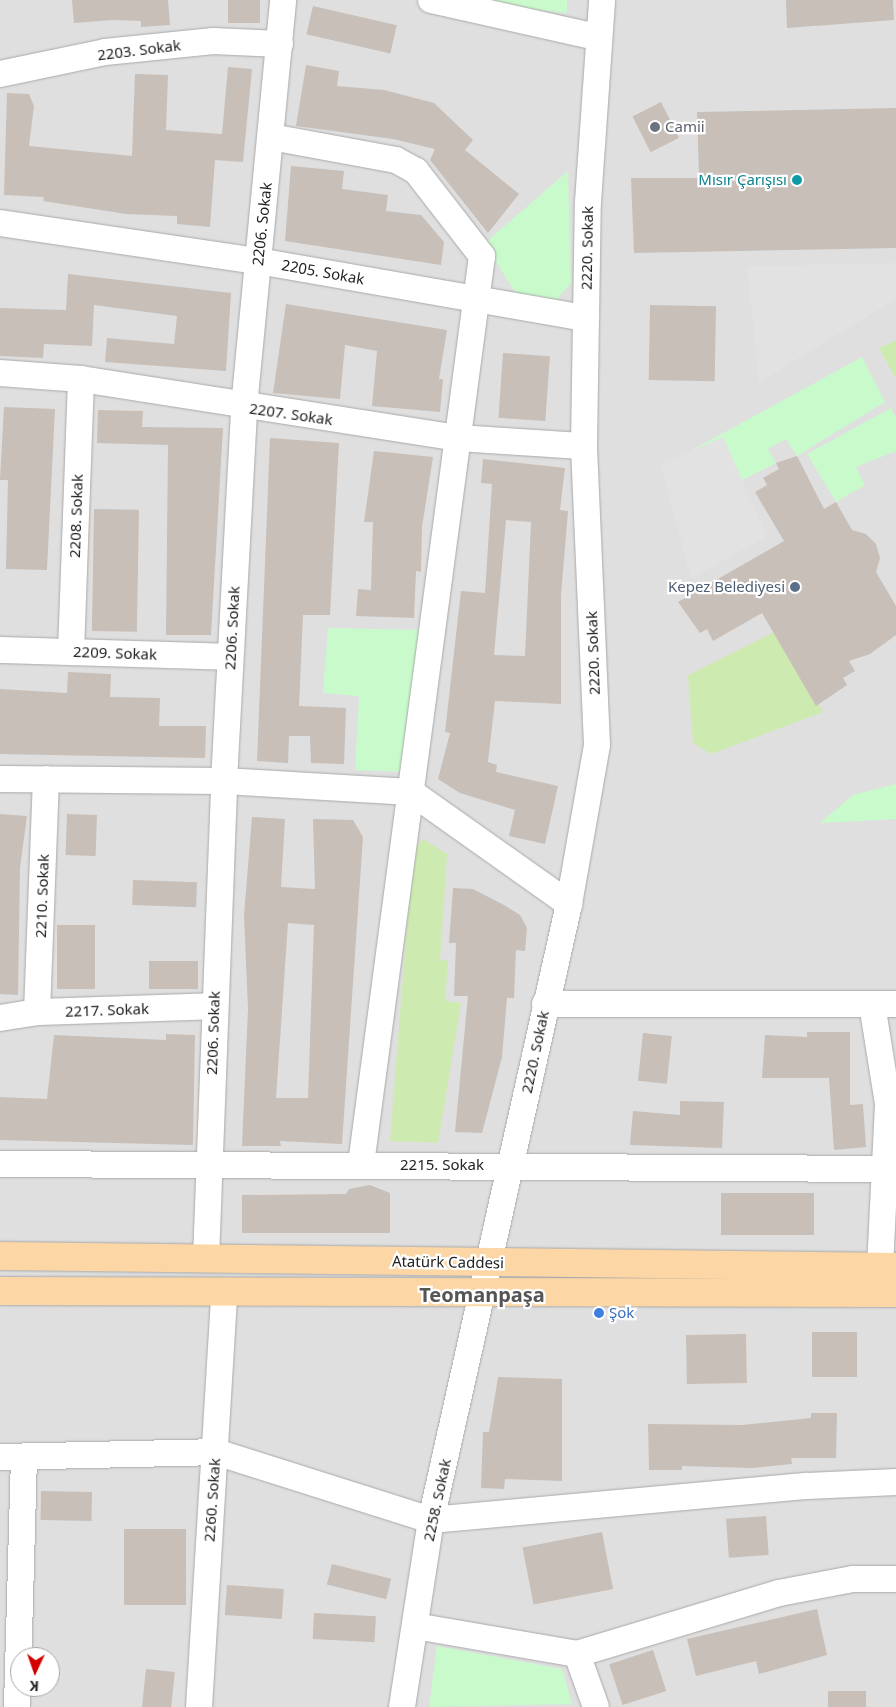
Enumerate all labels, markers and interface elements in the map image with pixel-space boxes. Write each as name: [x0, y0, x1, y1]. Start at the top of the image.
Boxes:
street label: 2203. Sokak: [96, 36, 182, 64]
place label: Camii: [665, 118, 705, 136]
marker: Camii: [649, 121, 661, 133]
place label: Mısır Çarışısı: [698, 171, 787, 189]
marker: Mısır Çarışısı: [791, 174, 803, 186]
street label: 2206. Sokak: [249, 181, 275, 267]
street label: 2220. Sokak: [577, 206, 597, 290]
street label: 2205. Sokak: [280, 256, 366, 288]
street label: 2207. Sokak: [248, 399, 334, 429]
street label: 2208. Sokak: [66, 474, 86, 558]
place label: Kepez Belediyesi: [668, 578, 785, 596]
marker: Kepez Belediyesi: [789, 581, 801, 593]
street label: 2206. Sokak: [221, 586, 243, 670]
street label: 2220. Sokak: [583, 611, 603, 695]
street label: 2209. Sokak: [73, 643, 157, 663]
street label: 2210. Sokak: [32, 854, 52, 938]
street label: 2206. Sokak: [203, 991, 223, 1075]
street label: 2217. Sokak: [65, 1000, 149, 1020]
street label: 2220. Sokak: [517, 1009, 553, 1095]
street label: 2215. Sokak: [400, 1156, 484, 1174]
street label: Atatürk Caddesi: [392, 1252, 504, 1272]
district label: Teomanpaşa: [419, 1282, 545, 1306]
place label: Şok: [609, 1304, 634, 1322]
marker: Şok: [593, 1307, 605, 1319]
street label: 2260. Sokak: [200, 1457, 224, 1543]
street label: 2258. Sokak: [419, 1457, 455, 1543]
north arrow: [10, 1647, 60, 1697]
text: K: [29, 1677, 39, 1696]

